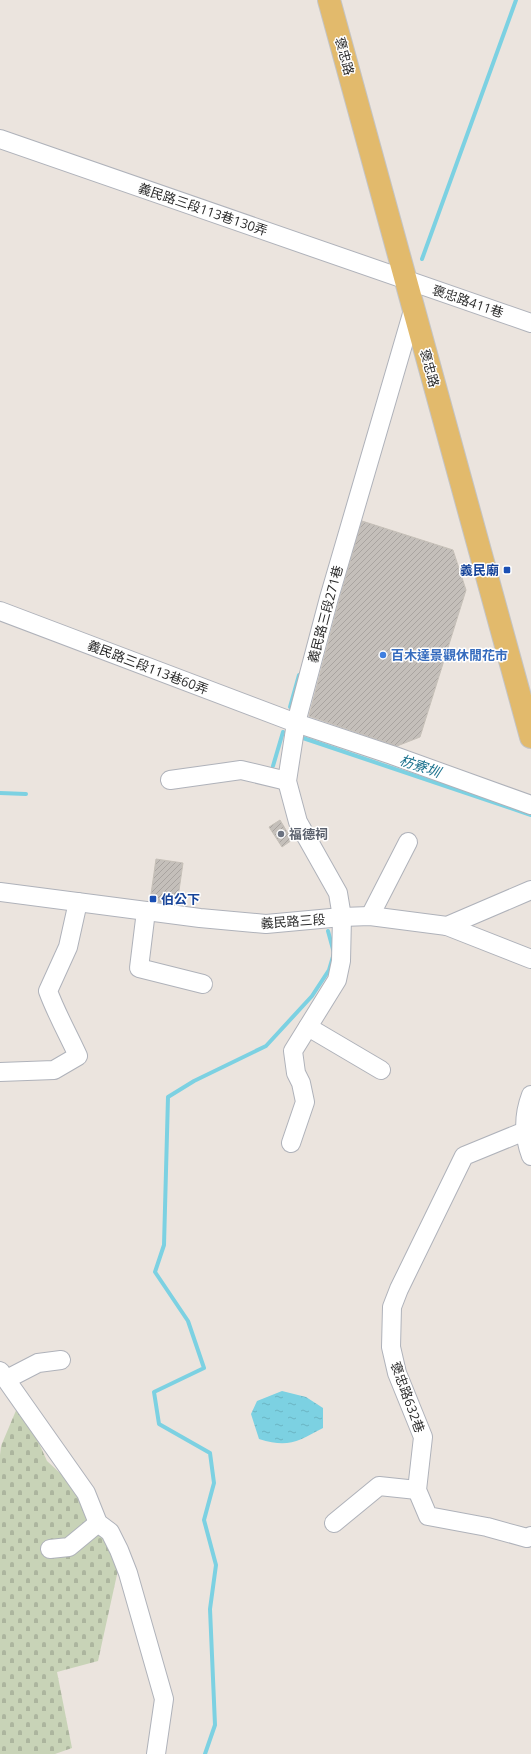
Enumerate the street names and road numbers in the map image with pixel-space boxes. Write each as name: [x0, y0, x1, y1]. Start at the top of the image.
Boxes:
street label: 褒忠路: [331, 35, 359, 77]
street label: 義民路三段113巷130弄: [136, 178, 270, 240]
street label: 褒忠路411巷: [430, 280, 506, 322]
street label: 褒忠路: [416, 347, 444, 389]
street label: 義民路三段271巷: [303, 563, 347, 665]
street label: 義民路三段113巷60弄: [85, 636, 211, 698]
street label: 義民路三段: [260, 910, 326, 932]
street label: 褒忠路632巷: [387, 1359, 429, 1435]

